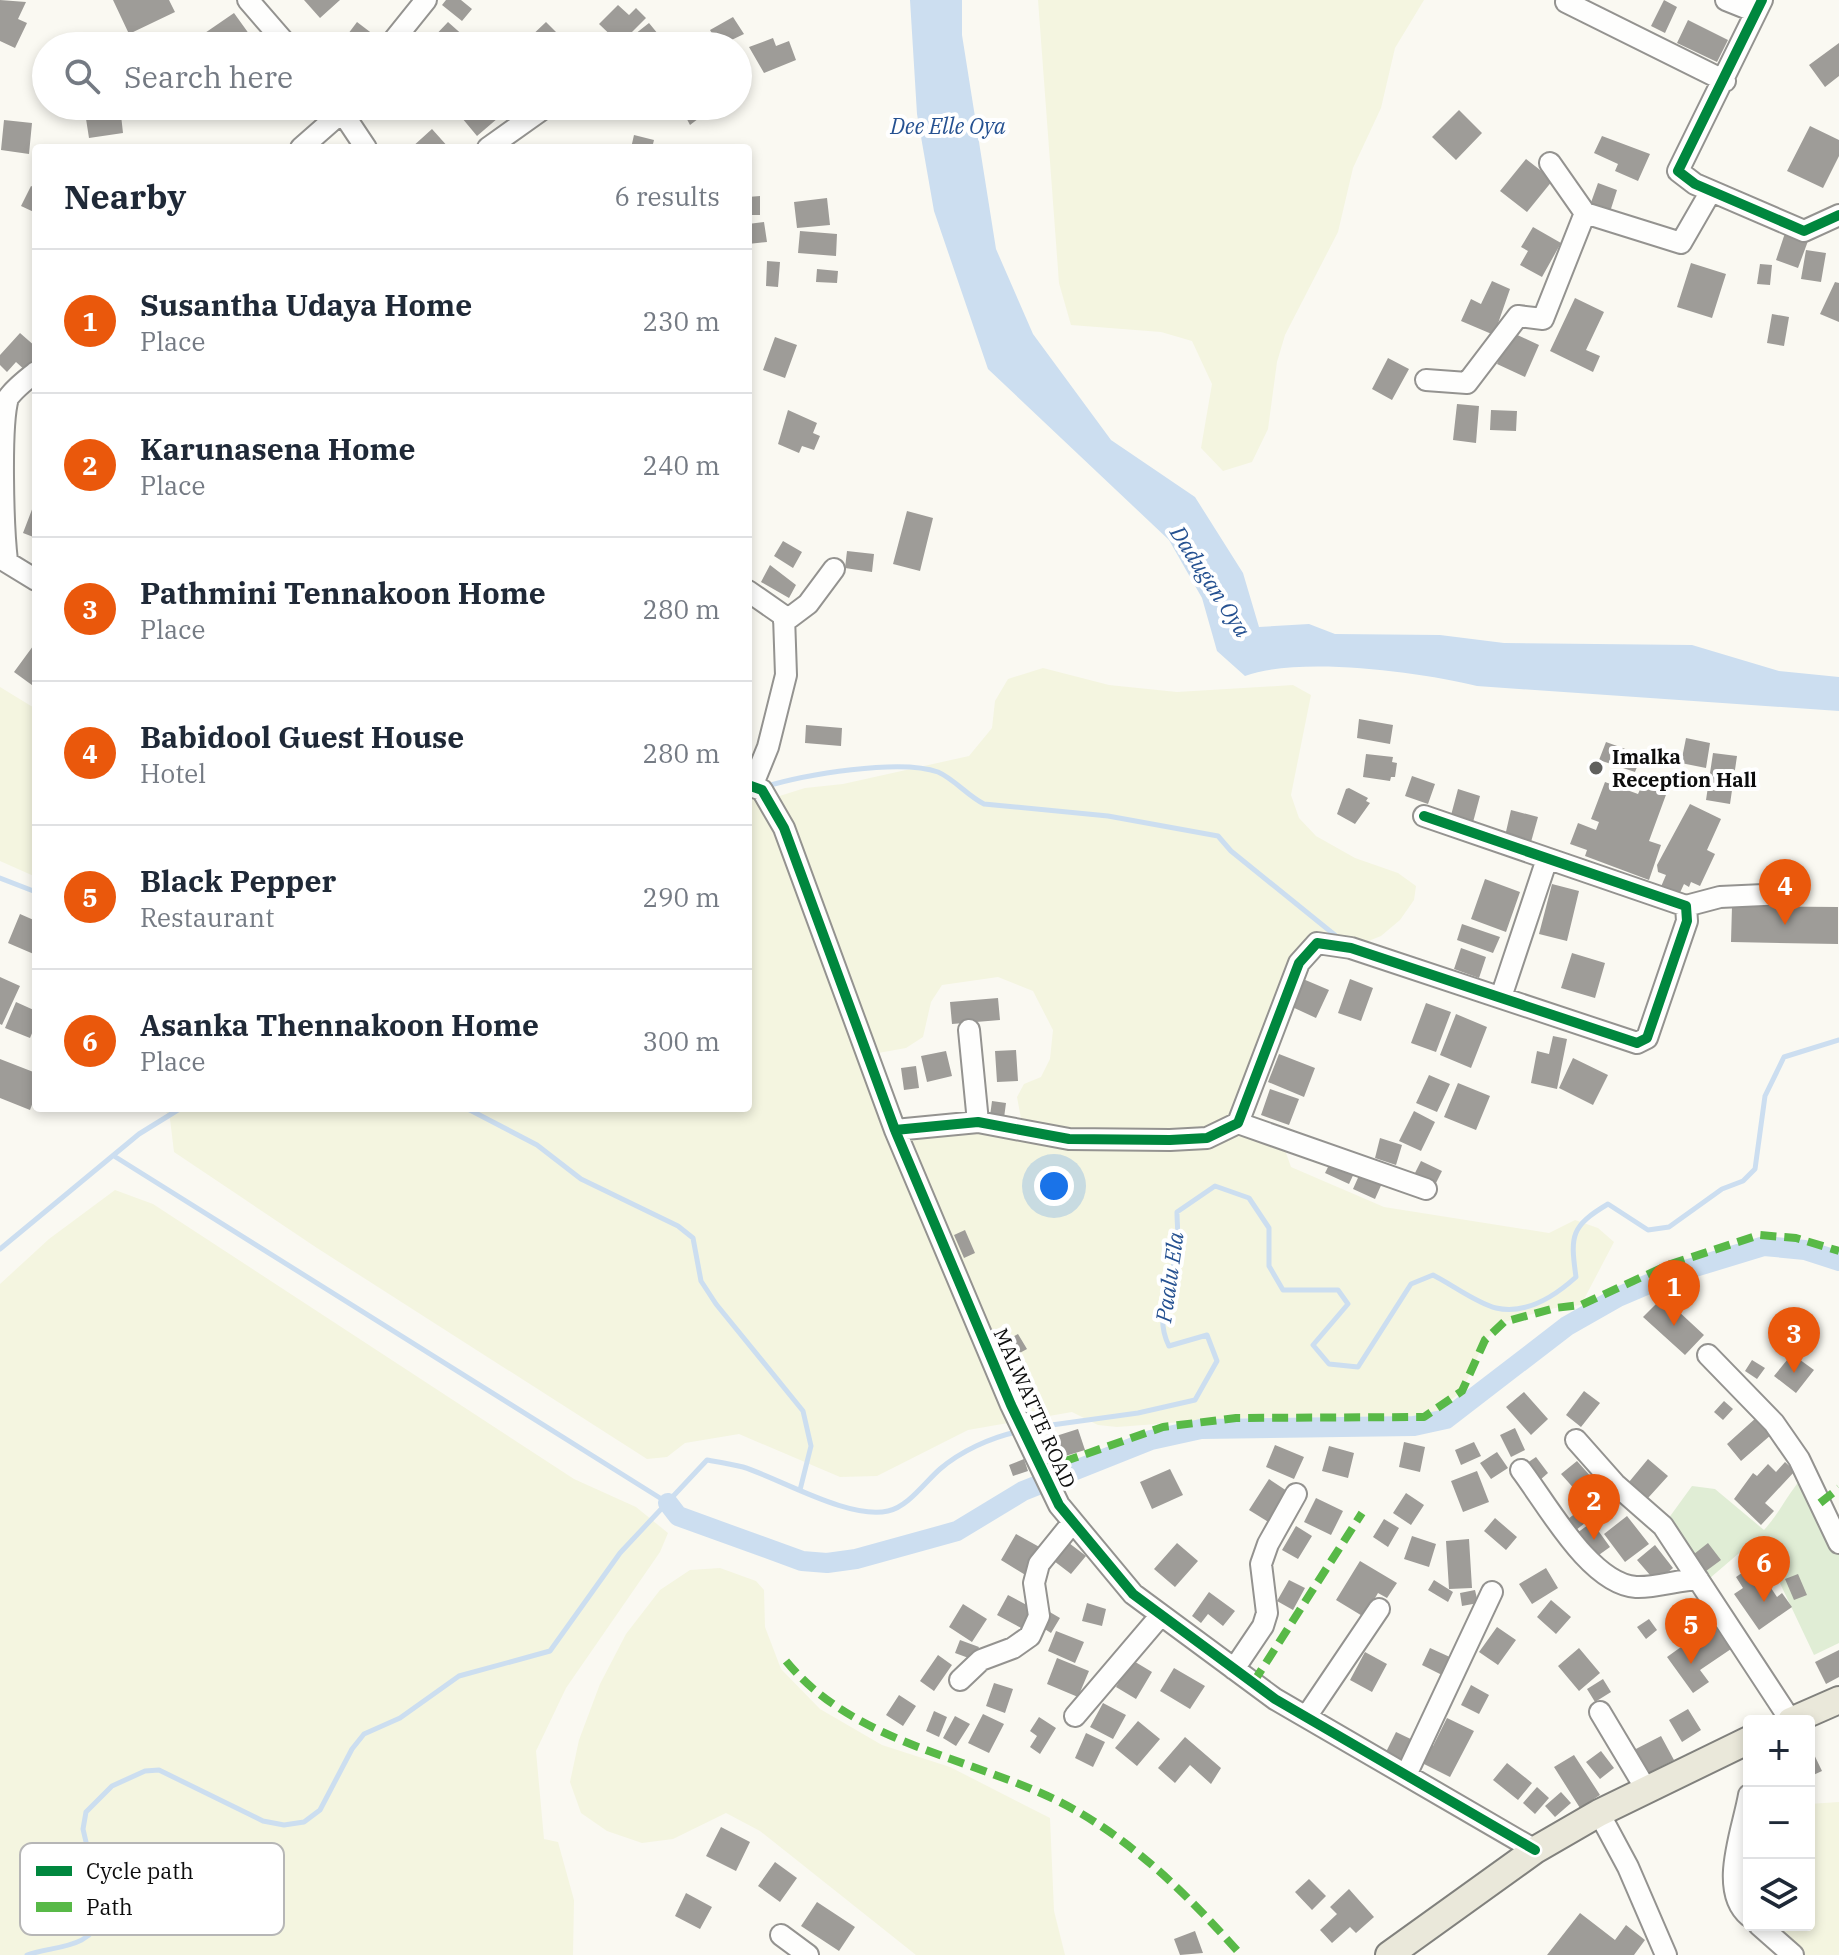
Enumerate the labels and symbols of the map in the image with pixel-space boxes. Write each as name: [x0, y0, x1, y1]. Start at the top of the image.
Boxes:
water label: Dee Elle Oya: [889, 111, 1006, 140]
water label: Dadugan Oya: [1164, 519, 1258, 642]
place label: Imalka Reception Hall: [1612, 743, 1757, 793]
marker: Imalka Reception Hall: [1587, 759, 1605, 777]
pin: 4: [1759, 859, 1811, 925]
your location: [1034, 1166, 1074, 1206]
water label: Paalu Ela: [1148, 1230, 1190, 1325]
pin: 1: [1648, 1260, 1700, 1326]
pin: 3: [1768, 1307, 1820, 1373]
street label: MALWATTE ROAD: [988, 1324, 1082, 1492]
pin: 2: [1568, 1474, 1620, 1540]
pin: 6: [1738, 1536, 1790, 1602]
pin: 5: [1665, 1598, 1717, 1664]
legend: [20, 1843, 284, 1935]
text: Cycle path: [86, 1856, 194, 1885]
text: Path: [86, 1892, 133, 1921]

